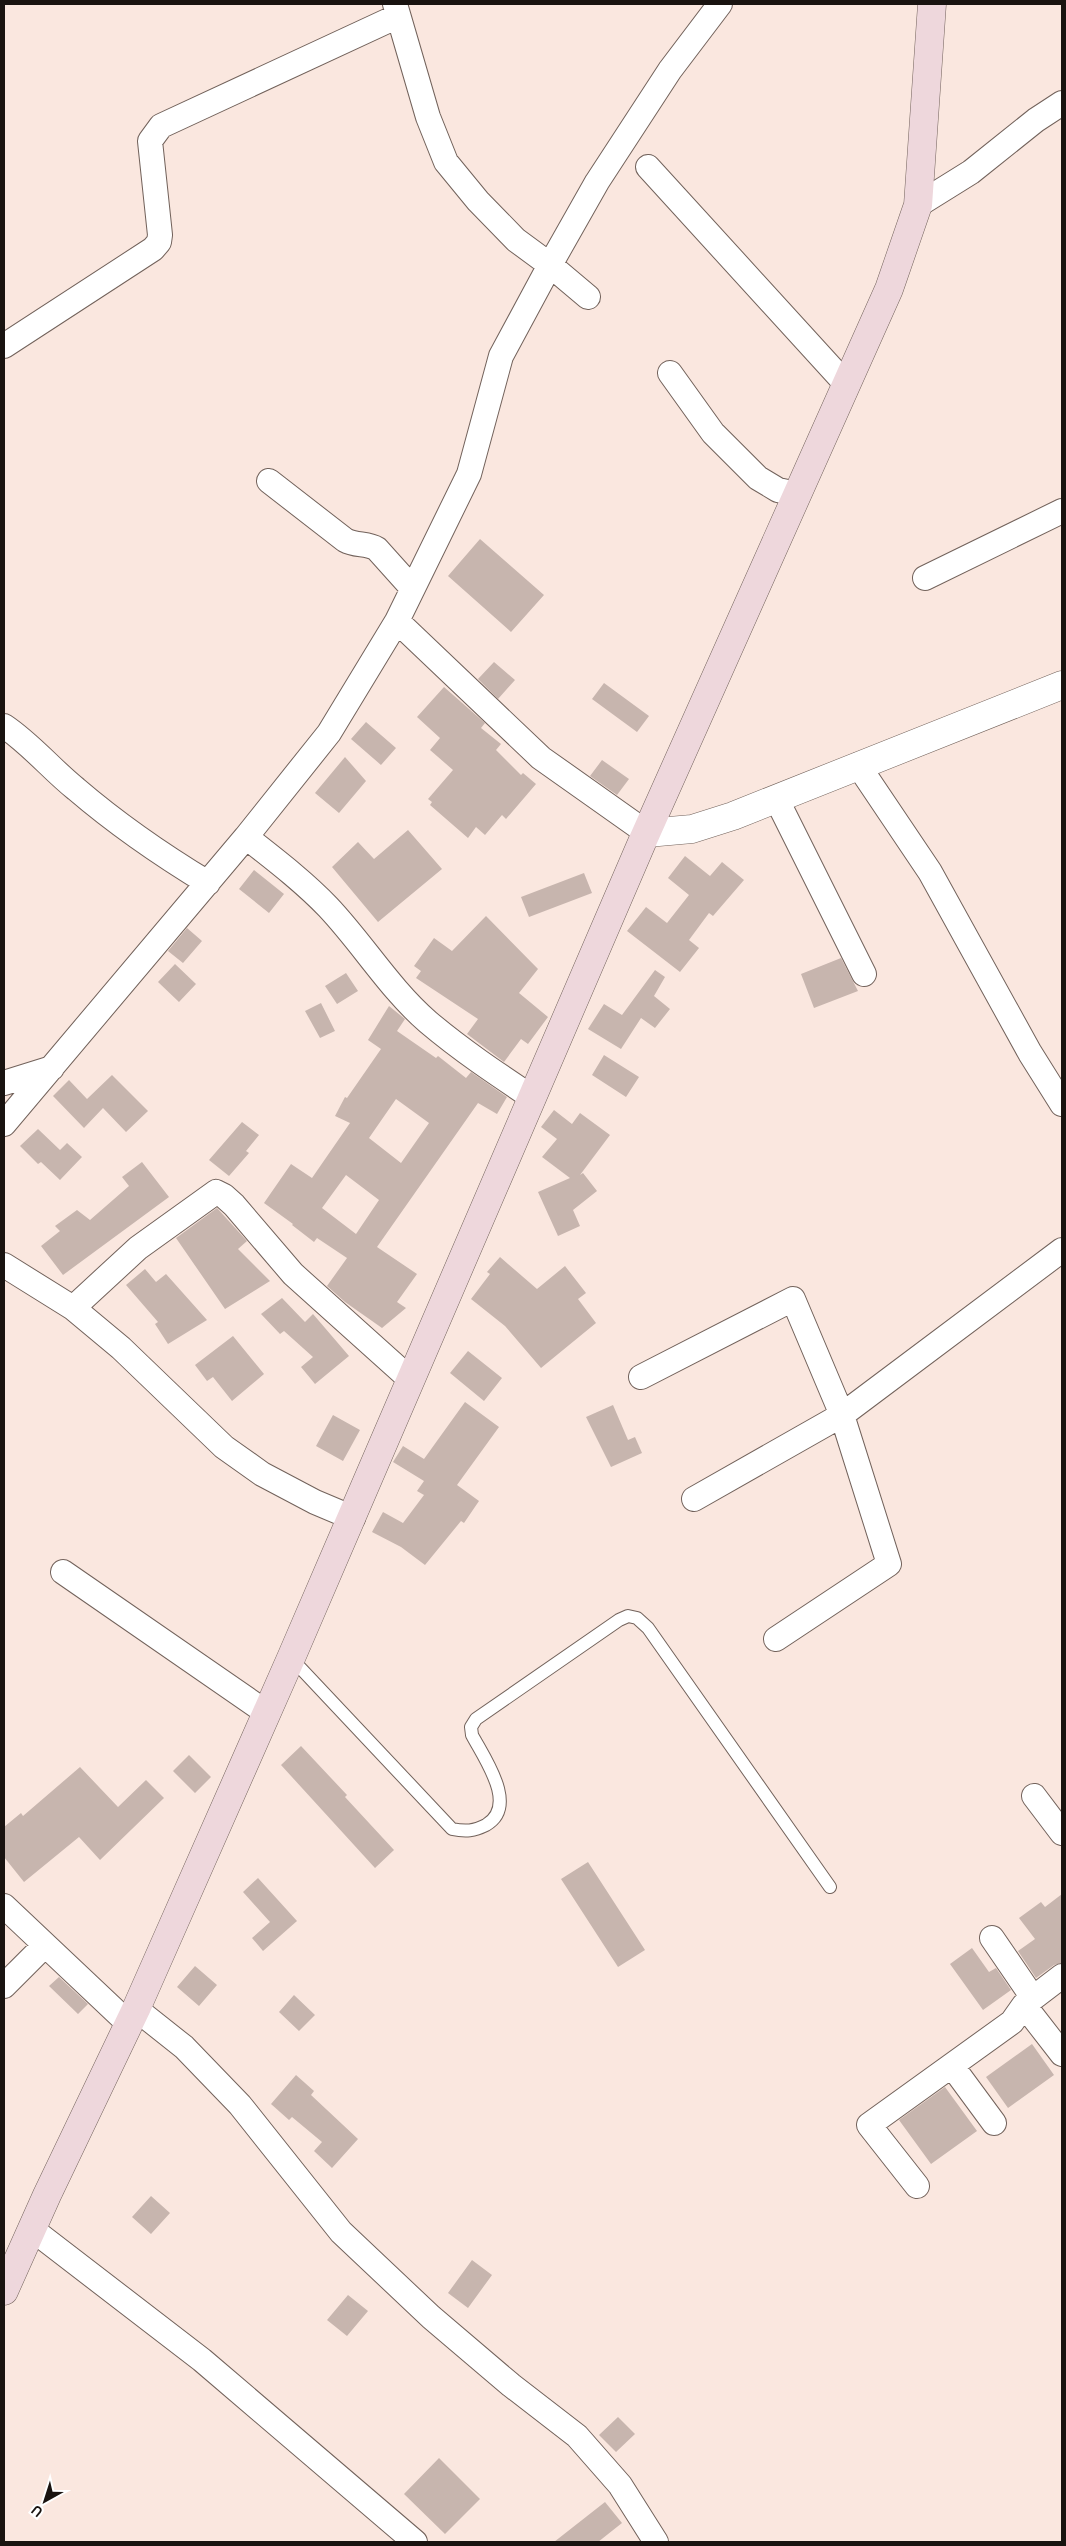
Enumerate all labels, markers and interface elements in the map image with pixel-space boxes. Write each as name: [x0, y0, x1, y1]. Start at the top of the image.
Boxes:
north arrow: [20, 2476, 70, 2526]
text: U: [27, 2501, 46, 2521]

